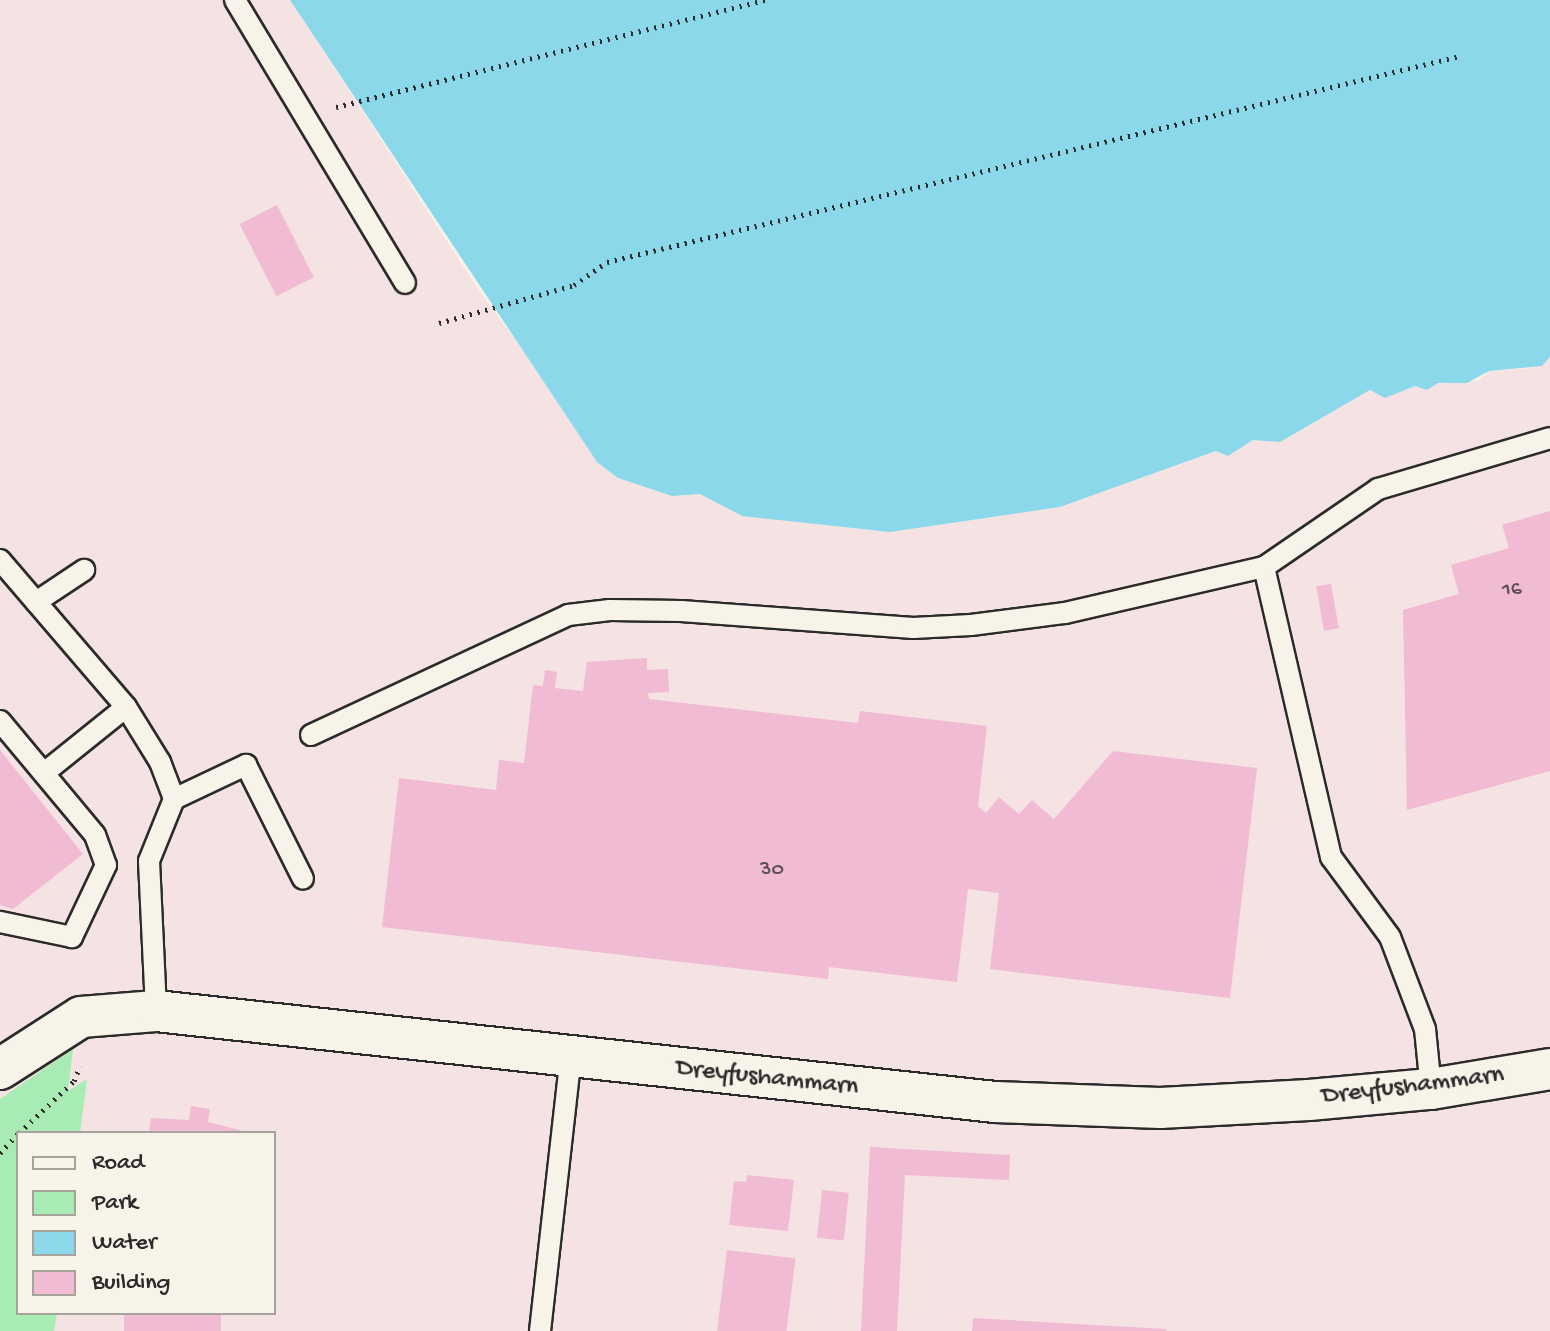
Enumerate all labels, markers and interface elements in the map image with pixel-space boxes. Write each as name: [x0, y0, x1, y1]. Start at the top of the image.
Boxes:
house number: 16: [1502, 578, 1522, 604]
house number: 30: [760, 858, 784, 884]
street label: Dreyfushammarn: [674, 1054, 860, 1104]
street label: Dreyfushammarn: [1320, 1060, 1506, 1114]
legend: [16, 1131, 276, 1315]
text: Road: [92, 1149, 144, 1178]
text: Park: [92, 1189, 138, 1218]
text: Water: [92, 1229, 156, 1258]
text: Building: [92, 1269, 170, 1298]

